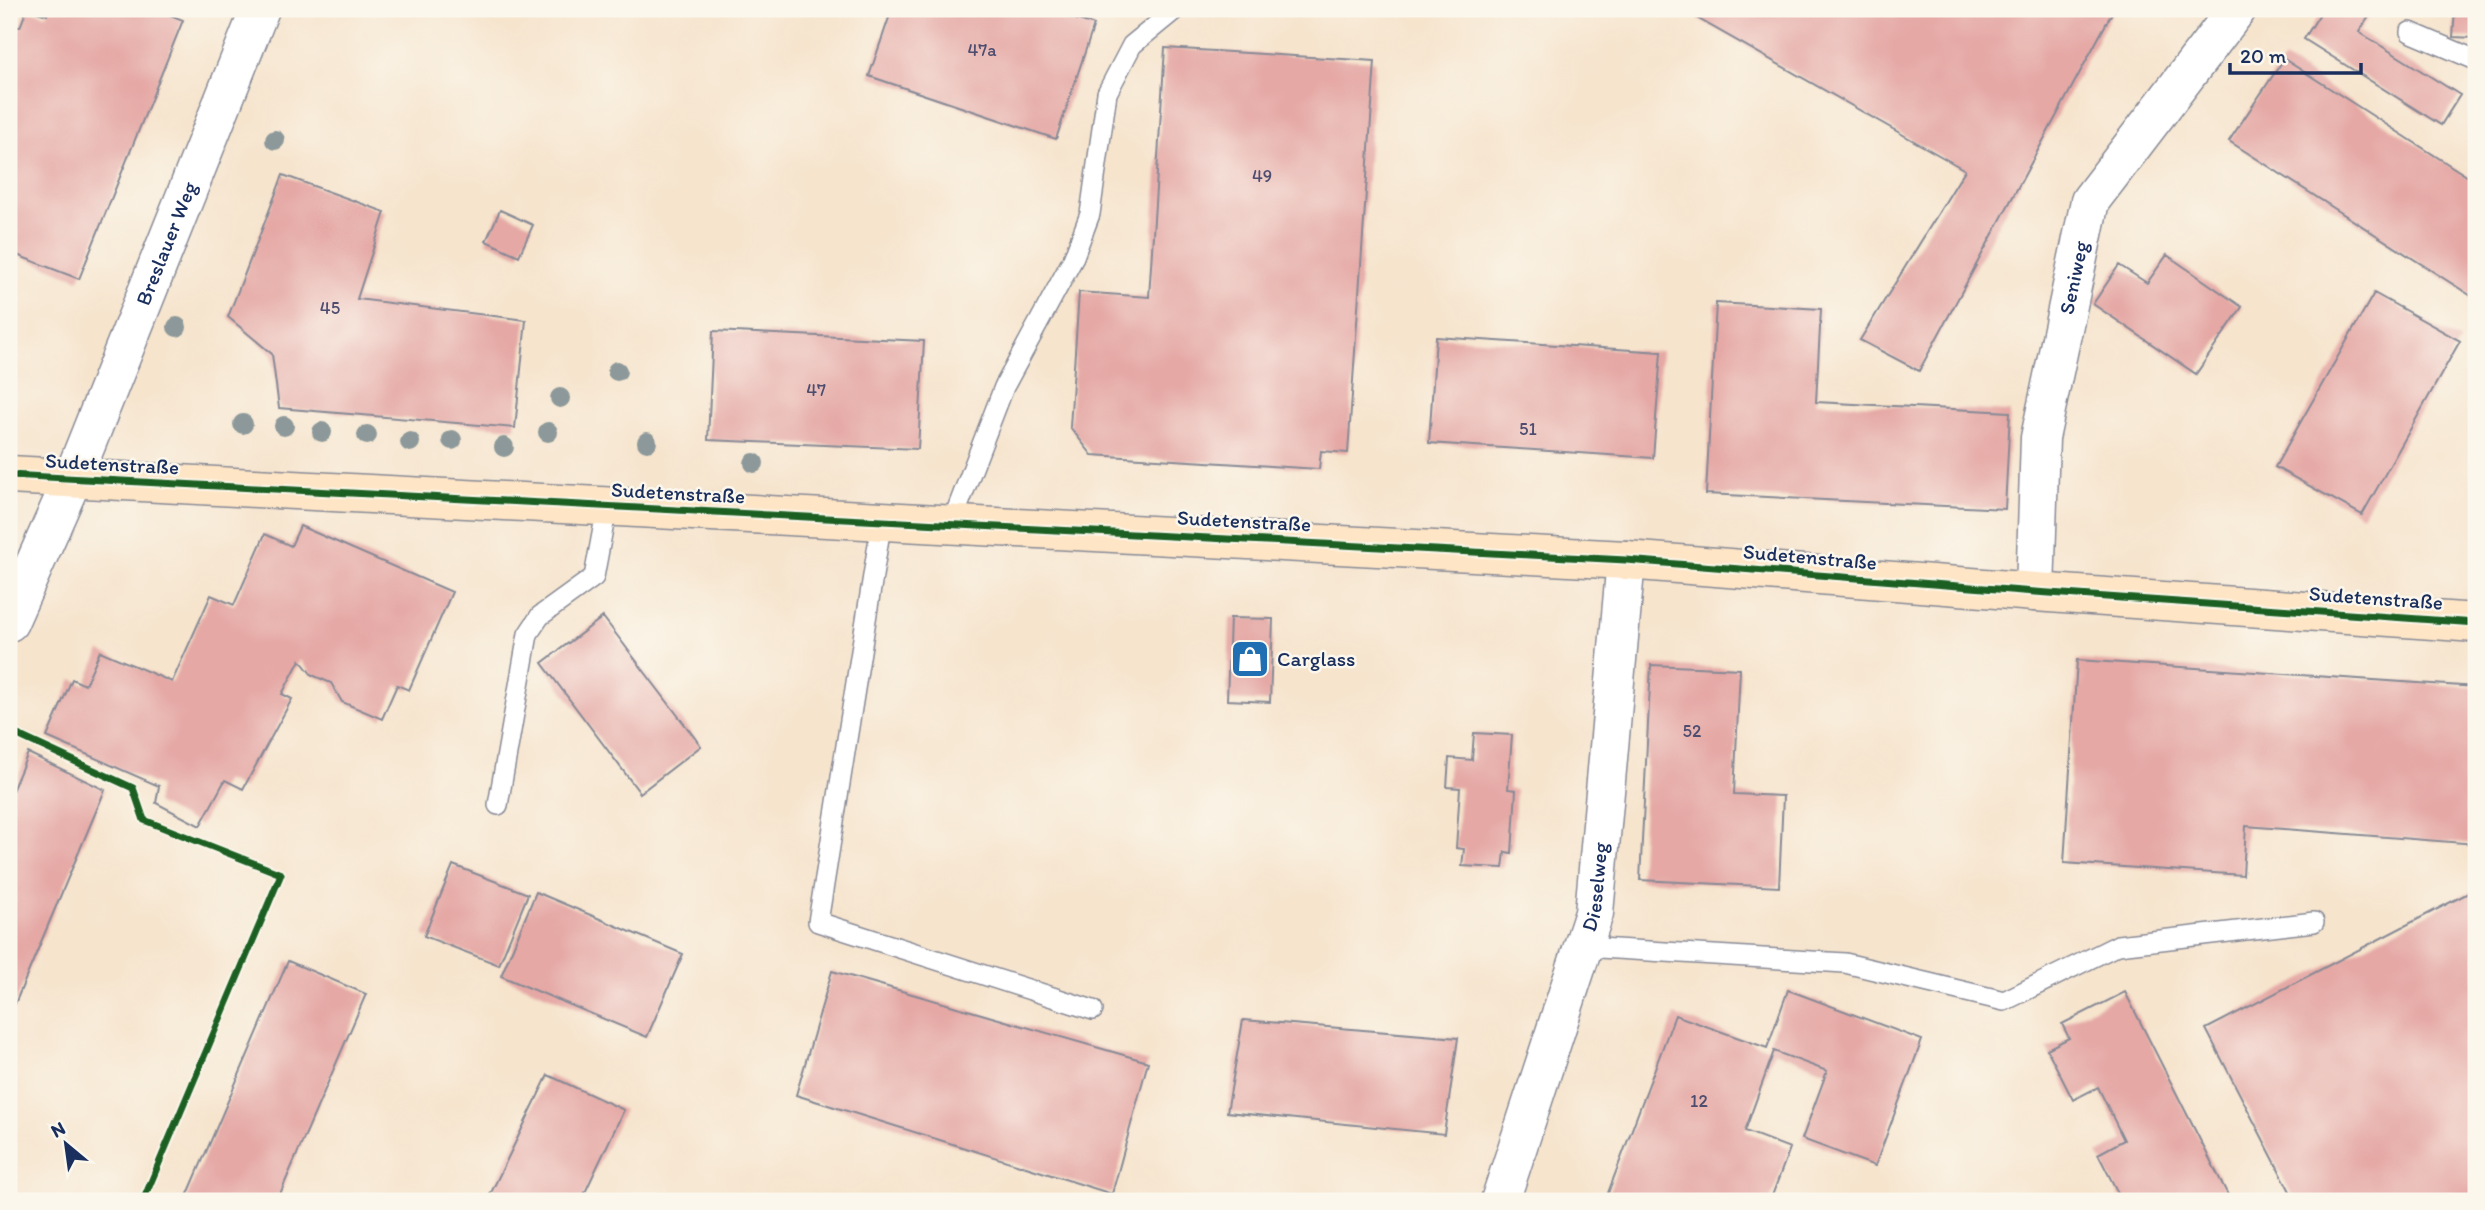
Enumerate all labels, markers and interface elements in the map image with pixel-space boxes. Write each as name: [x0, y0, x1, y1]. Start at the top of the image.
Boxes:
scale bar: [2230, 32, 2361, 76]
house number: 47a: [967, 39, 997, 61]
text: 20 m: [2240, 43, 2287, 68]
house number: 49: [1252, 165, 1272, 187]
street label: Breslauer Weg: [130, 178, 202, 309]
street label: Seniweg: [2053, 238, 2093, 316]
house number: 45: [320, 297, 340, 319]
house number: 47: [806, 379, 826, 401]
house number: 51: [1519, 418, 1537, 440]
street label: Sudetenstraße: [44, 448, 180, 479]
street label: Sudetenstraße: [610, 477, 746, 508]
street label: Sudetenstraße: [1176, 505, 1312, 536]
street label: Sudetenstraße: [1742, 538, 1878, 575]
street label: Sudetenstraße: [2308, 580, 2444, 615]
shop icon: Carglass: [1229, 638, 1271, 680]
place label: Carglass: [1277, 646, 1355, 671]
house number: 52: [1683, 720, 1702, 742]
street label: Dieselweg: [1576, 841, 1612, 935]
house number: 12: [1690, 1090, 1708, 1112]
north arrow: [32, 1108, 102, 1178]
text: N: [47, 1116, 69, 1143]

